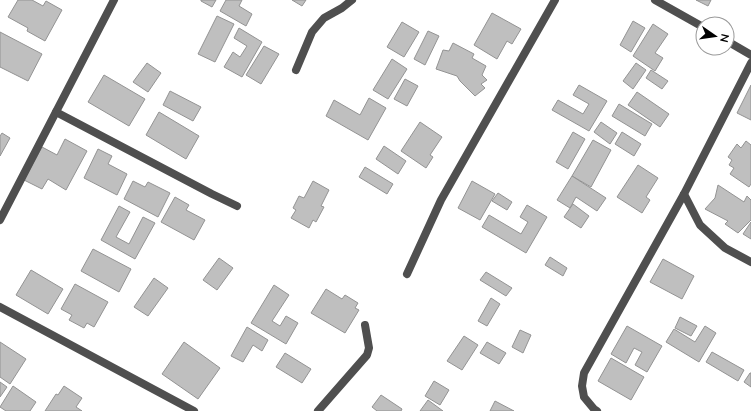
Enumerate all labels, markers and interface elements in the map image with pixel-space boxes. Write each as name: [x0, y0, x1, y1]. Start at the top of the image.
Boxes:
north arrow: [695, 16, 735, 56]
text: N: [716, 32, 732, 44]

